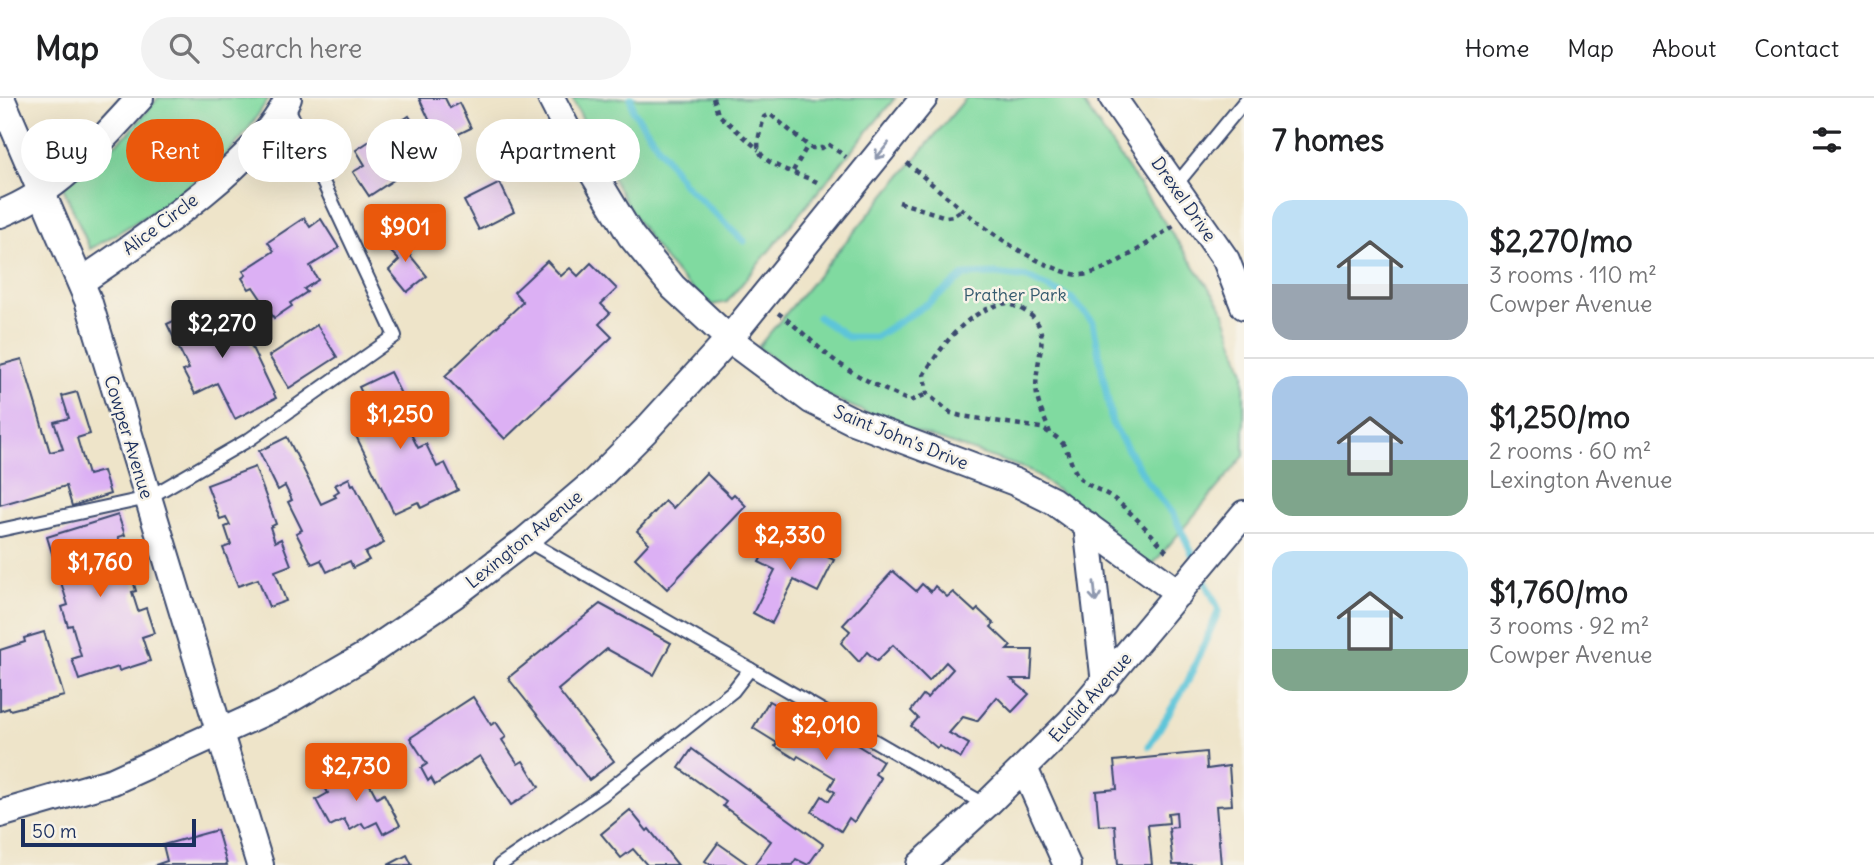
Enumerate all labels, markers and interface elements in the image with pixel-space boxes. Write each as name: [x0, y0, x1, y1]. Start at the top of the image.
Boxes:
search box: [141, 17, 631, 80]
text: Map: [35, 27, 99, 69]
icon: search: [165, 29, 203, 67]
text: Search here: [221, 32, 362, 65]
text: Home: [1465, 33, 1529, 63]
text: Map: [1567, 33, 1614, 63]
text: About: [1652, 33, 1716, 63]
text: Contact: [1754, 33, 1839, 63]
chip: Buy: [21, 119, 112, 182]
chip: Rent: [126, 119, 224, 182]
chip: Filters: [238, 119, 352, 182]
chip: New: [366, 119, 462, 182]
chip: Apartment: [476, 119, 640, 182]
text: 7 homes: [1272, 121, 1384, 159]
icon: filters: [1808, 121, 1846, 159]
one-way arrow: [874, 142, 889, 160]
street label: Drexel Drive: [1146, 152, 1222, 246]
street label: Alice Circle: [118, 188, 202, 260]
pin: $901: [364, 204, 446, 264]
text: $901: [380, 212, 430, 241]
text: $2,270/mo: [1489, 222, 1633, 260]
icon: home: [1328, 228, 1412, 312]
text: 3 rooms · 110 m²: [1489, 260, 1657, 289]
park label: Prather Park: [963, 283, 1067, 306]
text: Cowper Avenue: [1489, 289, 1652, 318]
pin: $2,270: [165, 300, 279, 360]
text: $2,270: [187, 308, 257, 337]
street label: Cowper Avenue: [99, 373, 159, 501]
pin: $1,250: [343, 392, 457, 451]
text: $1,250/mo: [1489, 398, 1630, 436]
text: $1,250: [366, 399, 434, 428]
street label: Saint John's Drive: [830, 400, 972, 474]
icon: home: [1328, 404, 1412, 488]
text: 2 rooms · 60 m²: [1489, 436, 1651, 465]
text: Lexington Avenue: [1489, 465, 1672, 494]
street label: Lexington Avenue: [461, 485, 587, 593]
pin: $2,330: [733, 512, 847, 572]
text: $2,330: [754, 520, 826, 549]
pin: $1,760: [43, 540, 157, 599]
text: $1,760: [67, 547, 133, 576]
text: $1,760/mo: [1489, 573, 1628, 611]
icon: home: [1328, 579, 1412, 663]
one-way arrow: [1088, 581, 1101, 603]
text: 3 rooms · 92 m²: [1489, 611, 1649, 640]
text: Cowper Avenue: [1489, 640, 1652, 669]
street label: Euclid Avenue: [1044, 647, 1136, 747]
pin: $2,010: [769, 702, 883, 762]
text: $2,010: [791, 710, 861, 739]
pin: $2,730: [299, 744, 413, 803]
text: $2,730: [321, 751, 391, 780]
scale bar: [21, 816, 196, 848]
text: 50 m: [32, 819, 77, 843]

